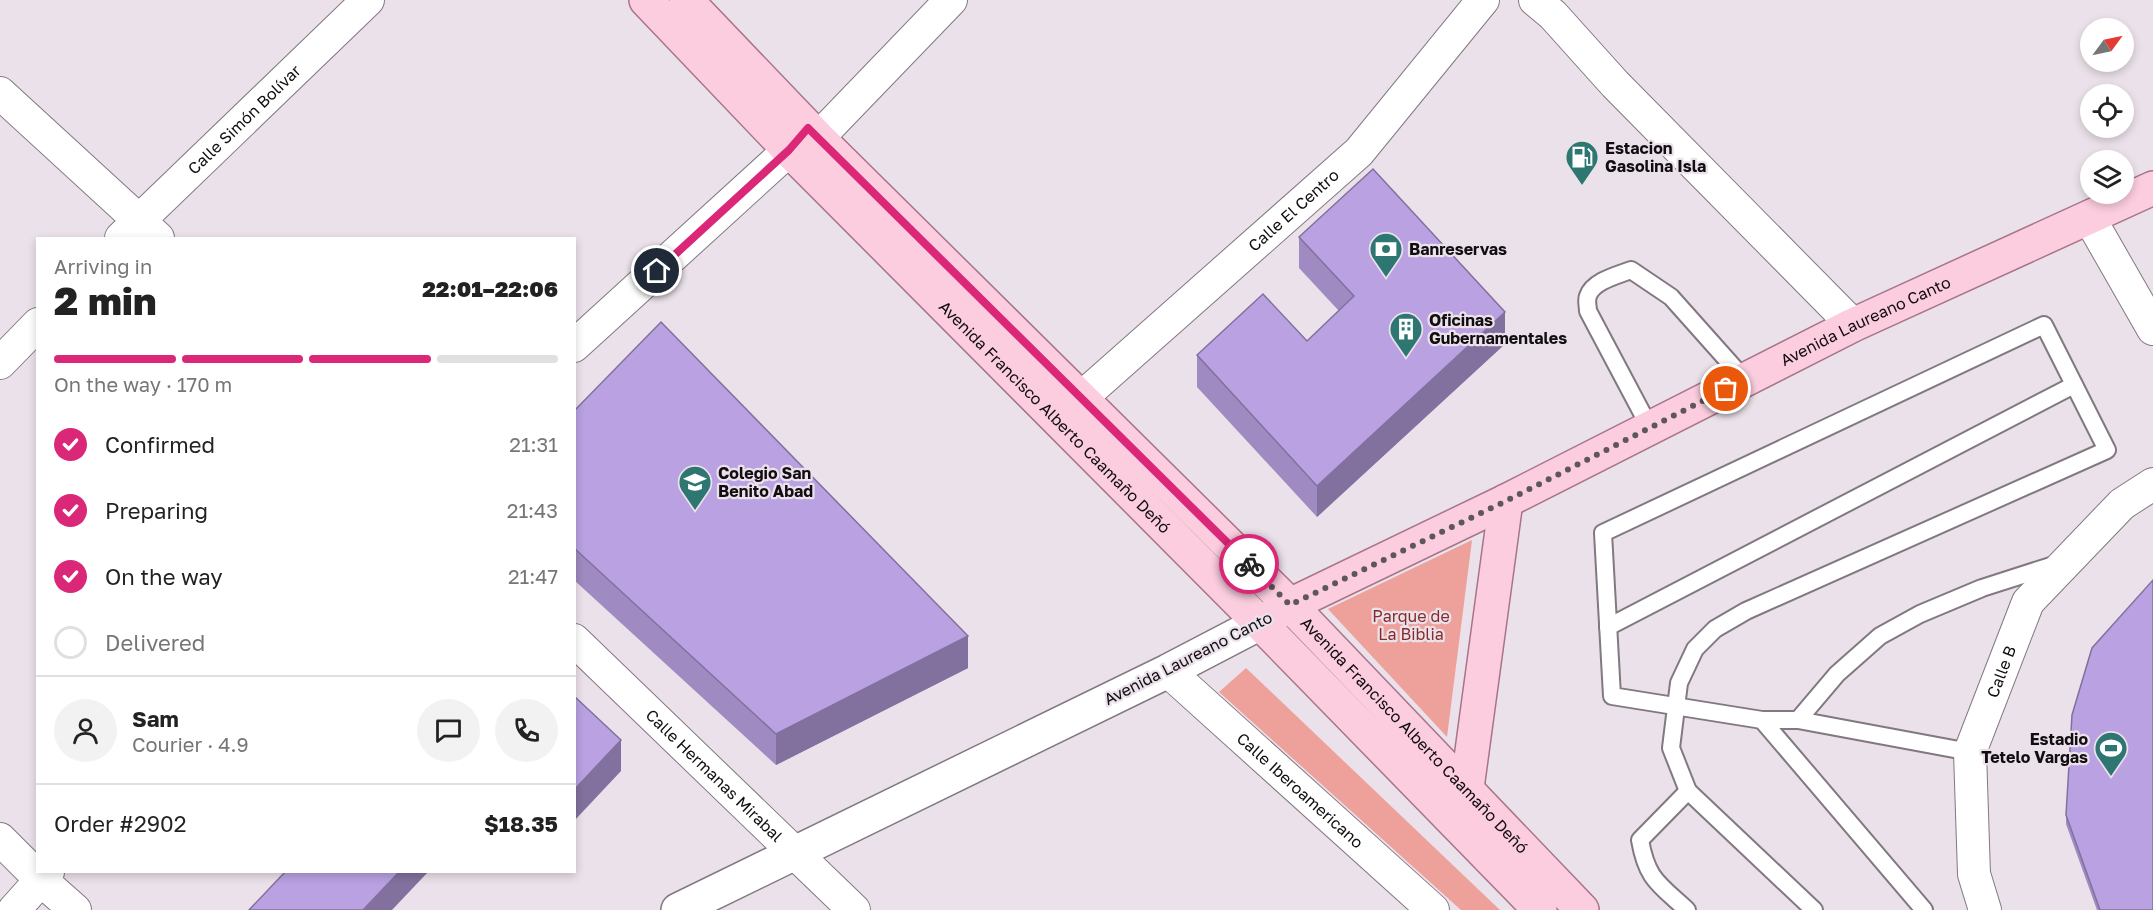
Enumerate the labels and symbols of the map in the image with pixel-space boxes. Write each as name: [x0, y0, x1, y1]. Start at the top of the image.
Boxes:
north arrow: [2080, 18, 2134, 72]
street label: Calle Simón Bolívar: [184, 60, 305, 178]
place label: Estacion Gasolina Isla: [1605, 138, 1706, 176]
fuel station icon: Estacion Gasolina Isla: [1564, 139, 1600, 186]
street label: Calle El Centro: [1244, 165, 1343, 255]
bank icon: Banreservas: [1368, 231, 1404, 278]
place label: Banreservas: [1409, 239, 1507, 259]
pin: [631, 245, 682, 296]
street label: Avenida Laureano Canto: [1777, 272, 1954, 370]
street label: Avenida Francisco Alberto Caamaño Deñó: [935, 297, 1175, 537]
place label: Oficinas Gubernamentales: [1429, 310, 1567, 348]
building icon: Oficinas Gubernamentales: [1388, 311, 1424, 358]
pin: [1700, 363, 1751, 414]
place label: Colegio San Benito Abad: [718, 463, 813, 501]
school or university icon: Colegio San Benito Abad: [677, 464, 713, 511]
courier: [1219, 534, 1279, 594]
park label: Parque de La Biblia: [1372, 606, 1450, 644]
street label: Avenida Laureano Canto: [1101, 607, 1275, 709]
street label: Avenida Francisco Alberto Caamaño Deñó: [1297, 613, 1532, 858]
street label: Calle B: [1982, 643, 2020, 700]
street label: Calle Hermanas Mirabal: [642, 705, 787, 846]
street label: Calle Iberoamericano: [1233, 728, 1368, 852]
place label: Estadio Tetelo Vargas: [1981, 729, 2088, 767]
sports icon: Estadio Tetelo Vargas: [2093, 730, 2129, 777]

